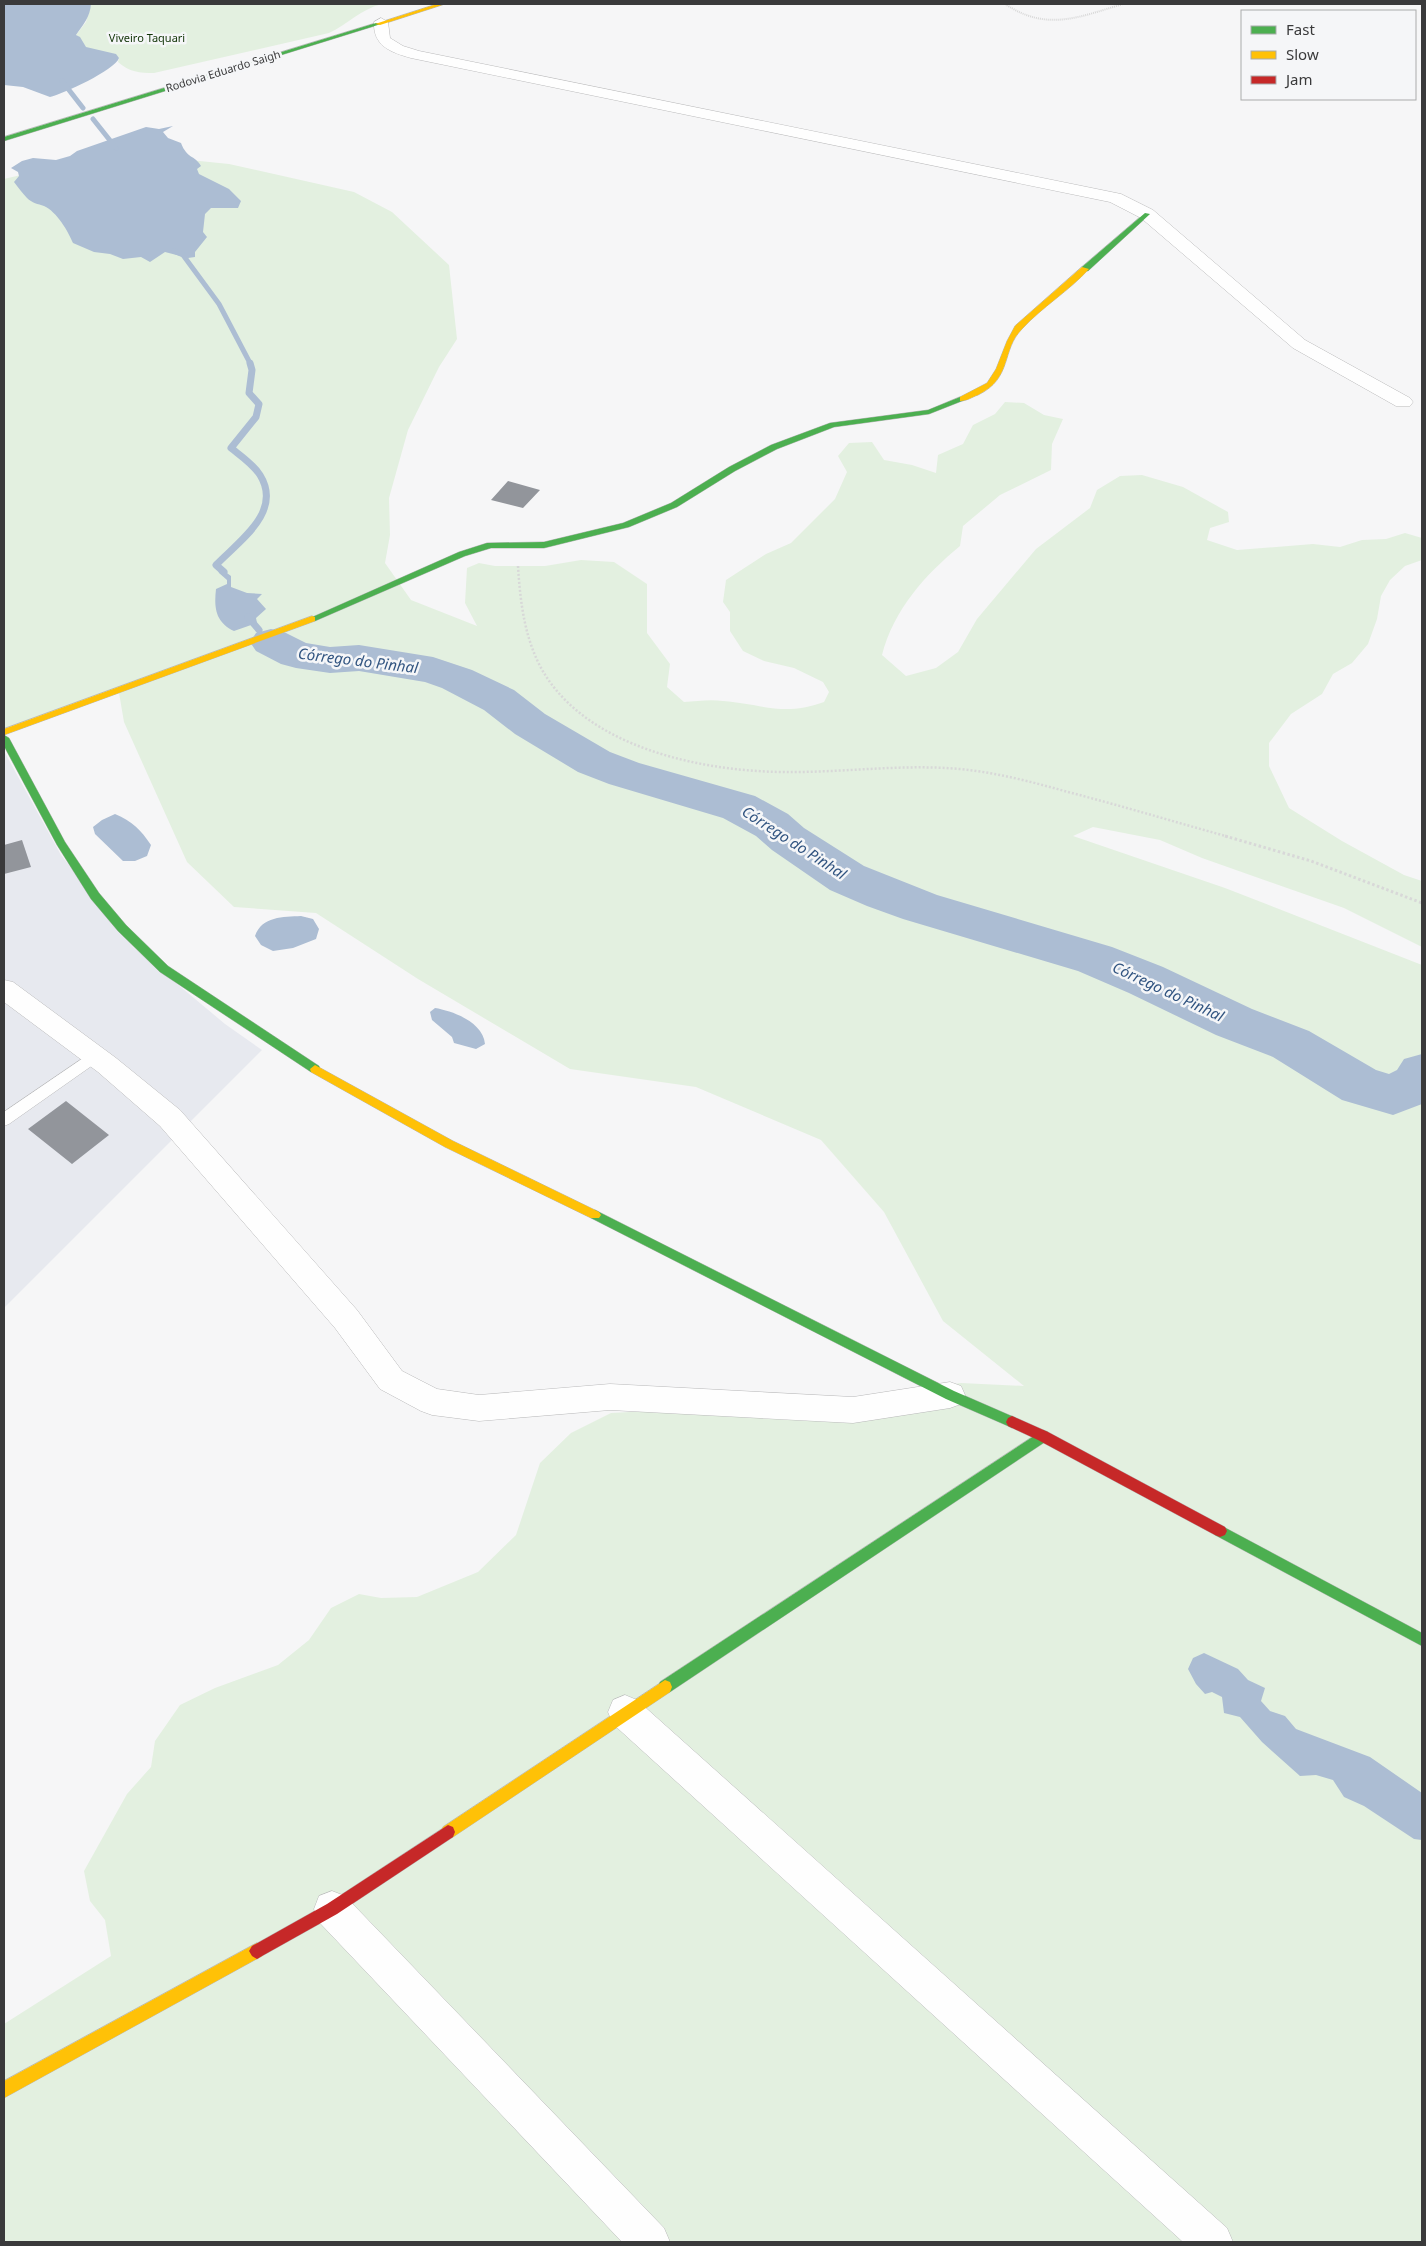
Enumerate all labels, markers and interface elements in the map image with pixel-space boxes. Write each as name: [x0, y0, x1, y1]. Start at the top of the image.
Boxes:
legend: [1241, 10, 1416, 100]
text: Fast: [1286, 19, 1315, 39]
park label: Viveiro Taquari: [109, 30, 185, 45]
text: Slow: [1286, 44, 1319, 64]
street label: Rodovia Eduardo Saigh: [164, 46, 282, 95]
text: Jam: [1284, 69, 1313, 89]
water label: Córrego do Pinhal: [297, 643, 420, 677]
water label: Córrego do Pinhal: [739, 801, 851, 884]
water label: Córrego do Pinhal: [1110, 957, 1228, 1026]

